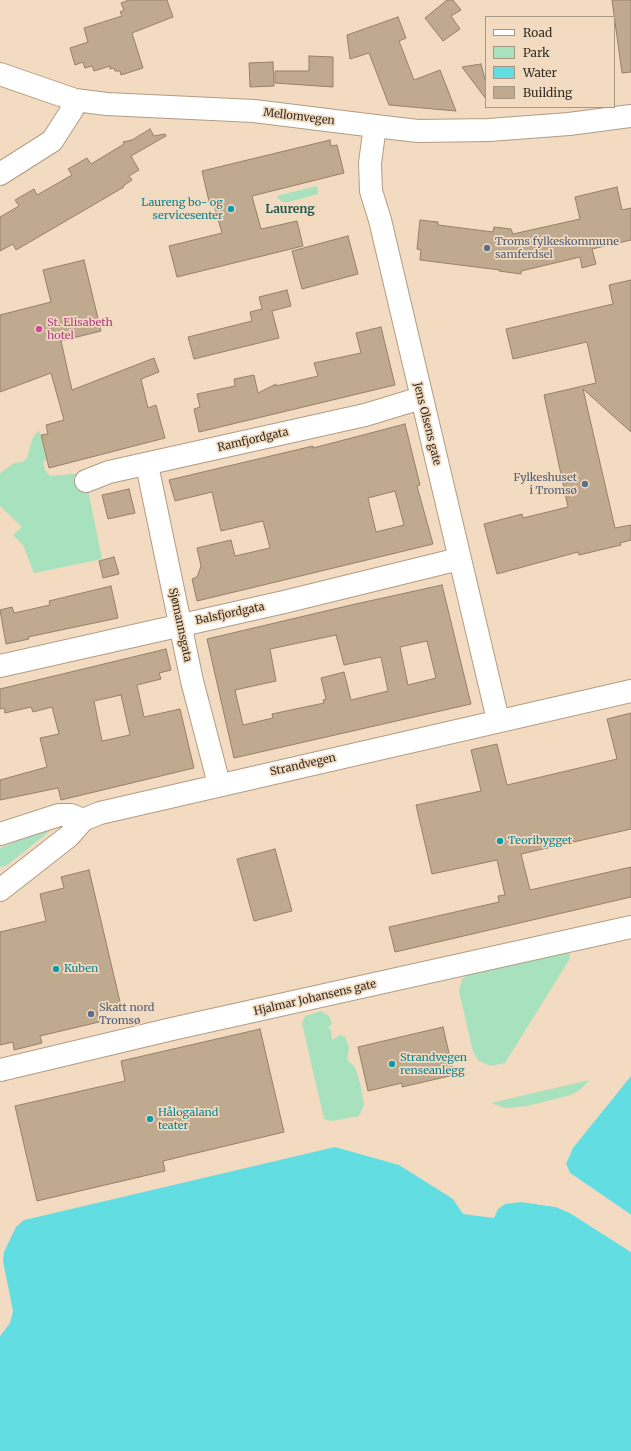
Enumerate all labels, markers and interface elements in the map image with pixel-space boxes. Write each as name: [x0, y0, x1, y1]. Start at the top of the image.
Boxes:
legend: [485, 16, 615, 108]
text: Road: [523, 25, 552, 40]
text: Park: [523, 45, 550, 60]
text: Water: [523, 65, 557, 80]
text: Building: [523, 85, 572, 100]
street label: Mellomvegen: [263, 106, 335, 128]
place label: Laureng bo- og servicesenter: [141, 196, 223, 222]
district label: Laureng: [265, 203, 315, 217]
marker: Laureng bo- og servicesenter: [226, 204, 236, 214]
place label: Troms fylkeskommune samferdsel: [495, 235, 619, 261]
marker: Troms fylkeskommune samferdsel: [482, 243, 492, 253]
place label: St. Elisabeth hotel: [47, 316, 113, 342]
marker: St. Elisabeth hotel: [34, 324, 44, 334]
street label: Jens Olsens gate: [410, 381, 444, 467]
street label: Ramfjordgata: [216, 425, 290, 455]
place label: Fylkeshuset i Tromsø: [514, 471, 577, 497]
marker: Fylkeshuset i Tromsø: [580, 479, 590, 489]
street label: Sjømannsgata: [166, 587, 194, 663]
street label: Balsfjordgata: [194, 600, 266, 628]
street label: Strandvegen: [269, 751, 337, 779]
place label: Teoribygget: [508, 834, 572, 848]
marker: Teoribygget: [495, 836, 505, 846]
place label: Kuben: [64, 962, 98, 976]
marker: Kuben: [51, 964, 61, 974]
street label: Hjalmar Johansens gate: [253, 978, 377, 1018]
place label: Skatt nord Tromsø: [99, 1001, 154, 1027]
marker: Skatt nord Tromsø: [86, 1009, 96, 1019]
place label: Strandvegen renseanlegg: [400, 1051, 467, 1077]
marker: Strandvegen renseanlegg: [387, 1059, 397, 1069]
place label: Hålogaland teater: [158, 1106, 218, 1132]
marker: Hålogaland teater: [145, 1114, 155, 1124]

